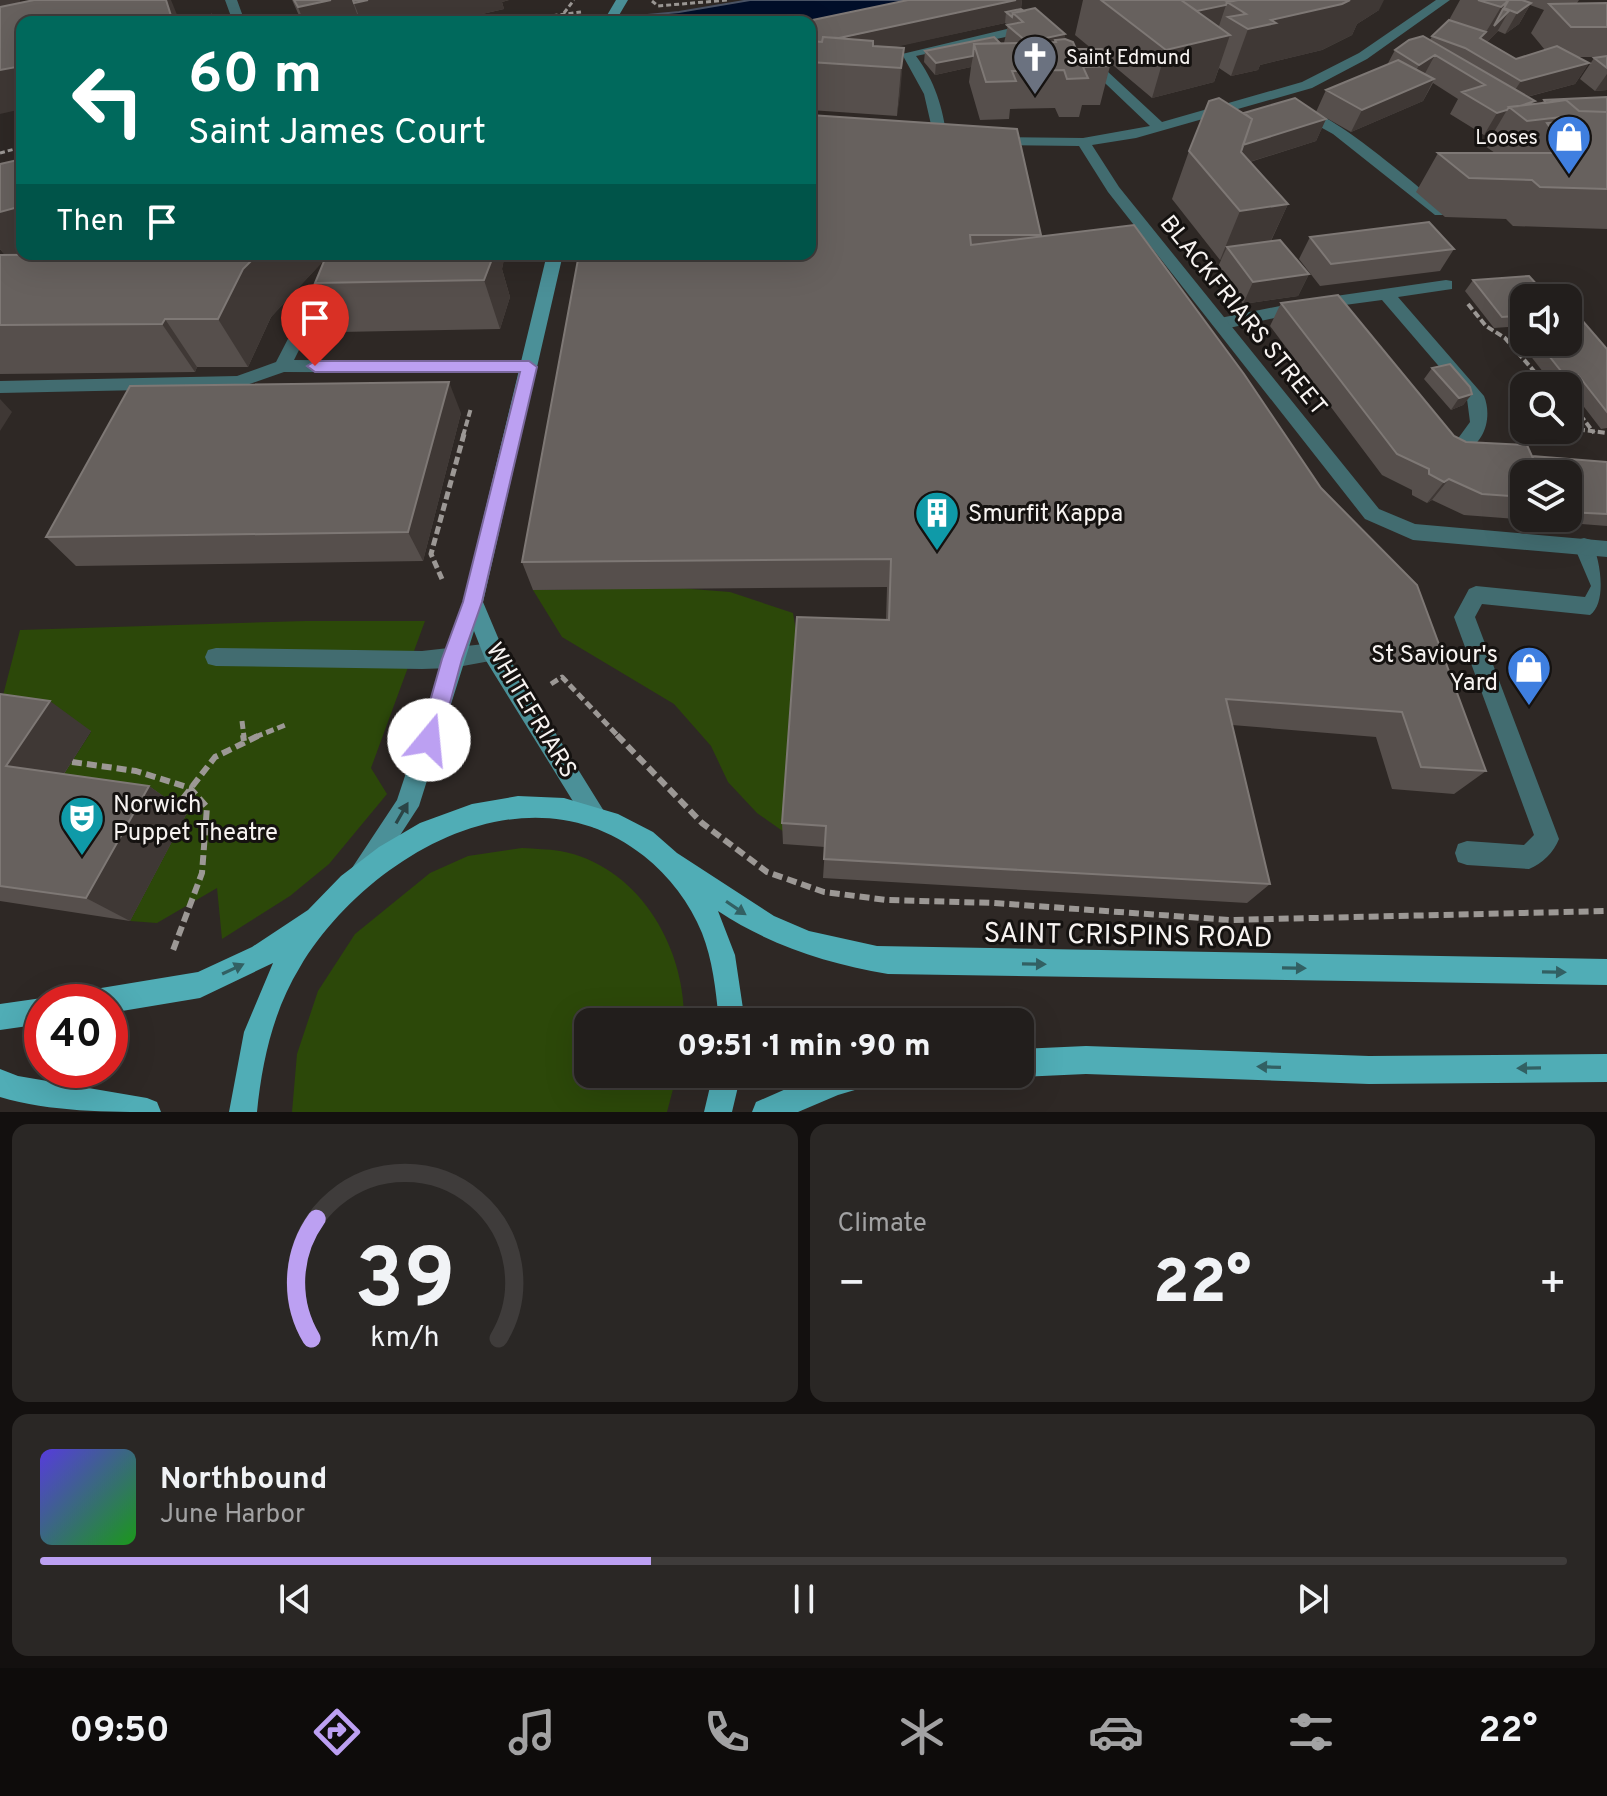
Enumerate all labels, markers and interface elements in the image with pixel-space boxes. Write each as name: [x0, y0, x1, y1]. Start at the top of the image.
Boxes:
church icon: Saint Edmund: [1011, 33, 1059, 96]
text: 60 m: [188, 42, 322, 112]
place label: Saint Edmund: [1066, 46, 1190, 72]
icon: left: [56, 48, 160, 152]
text: Saint James Court: [188, 111, 486, 157]
shop icon: Looses: [1545, 113, 1593, 176]
place label: Looses: [1475, 126, 1538, 152]
icon: arrive: [140, 200, 184, 244]
text: Then: [56, 204, 124, 241]
street label: BLACKFRIARS STREET: [1152, 210, 1333, 423]
pin: [281, 284, 349, 366]
map controls: [1510, 284, 1582, 532]
button: sound: [1510, 284, 1582, 356]
icon: arrive: [293, 296, 337, 340]
button: search: [1510, 372, 1582, 444]
button: layers: [1510, 460, 1582, 532]
building icon: Smurfit Kappa: [913, 489, 961, 552]
place label: Smurfit Kappa: [968, 500, 1123, 530]
street label: WHITEFRIARS: [478, 638, 583, 784]
place label: St Saviour's Yard: [1371, 641, 1498, 699]
shop icon: St Saviour's Yard: [1505, 644, 1553, 707]
position arrow: [387, 698, 471, 782]
place label: Norwich Puppet Theatre: [113, 791, 278, 849]
theatre icon: Norwich Puppet Theatre: [58, 794, 106, 857]
one-way arrow: [394, 802, 408, 824]
one-way arrow: [725, 900, 746, 915]
street label: SAINT CRISPINS ROAD: [983, 916, 1273, 958]
one-way arrow: [1022, 958, 1047, 971]
one-way arrow: [221, 962, 244, 976]
one-way arrow: [1282, 962, 1307, 975]
one-way arrow: [1542, 966, 1567, 978]
speed limit sign: 40: [24, 984, 128, 1088]
text: 09:51 · 1 min · 90 m: [677, 1029, 931, 1066]
one-way arrow: [1256, 1061, 1281, 1074]
one-way arrow: [1516, 1062, 1541, 1075]
text: Climate: [838, 1208, 927, 1241]
text: 39: [354, 1232, 455, 1337]
text: 22°: [1153, 1248, 1251, 1324]
text: −: [838, 1258, 866, 1314]
text: +: [1539, 1258, 1567, 1314]
text: km/h: [370, 1321, 439, 1357]
text: Northbound: [160, 1462, 327, 1499]
text: June Harbor: [160, 1499, 305, 1532]
icon: previous: [273, 1577, 317, 1621]
icon: pause: [782, 1577, 826, 1621]
icon: next: [1291, 1577, 1335, 1621]
icon: directions: [309, 1704, 365, 1760]
icon: music: [504, 1704, 560, 1760]
icon: phone: [699, 1704, 755, 1760]
icon: climate: [894, 1704, 950, 1760]
icon: car: [1088, 1704, 1144, 1760]
icon: filters: [1283, 1704, 1339, 1760]
text: 09:50: [69, 1709, 170, 1755]
text: 22°: [1478, 1709, 1537, 1755]

